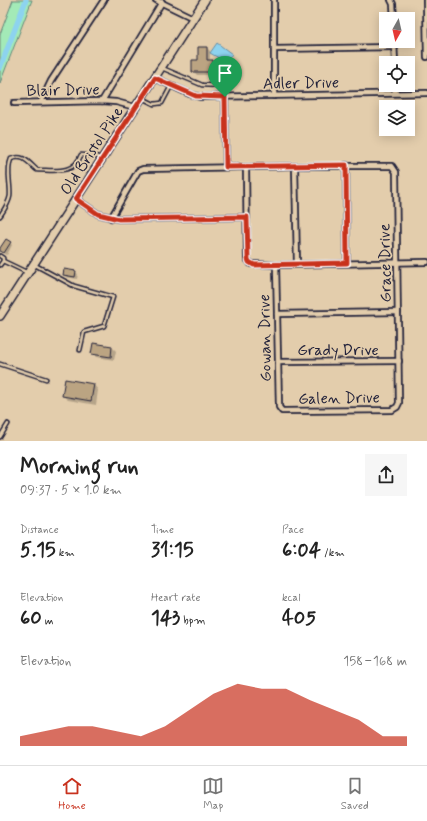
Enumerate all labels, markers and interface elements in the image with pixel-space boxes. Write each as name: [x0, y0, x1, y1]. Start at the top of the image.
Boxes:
north arrow: [379, 12, 415, 48]
map controls: [379, 12, 415, 136]
pin: [208, 56, 242, 97]
button: locate: [379, 56, 415, 92]
icon: arrive: [214, 62, 236, 84]
street label: Adler Drive: [263, 72, 339, 95]
street label: Blair Drive: [26, 79, 100, 102]
button: layers: [379, 100, 415, 136]
street label: Old Bristol Pike: [56, 102, 129, 199]
street label: Grace Drive: [374, 223, 397, 303]
street label: Gowan Drive: [254, 294, 277, 382]
street label: Grady Drive: [297, 340, 379, 361]
street label: Galen Drive: [298, 387, 380, 410]
text: Morning run: [20, 453, 139, 481]
button: share: [365, 454, 407, 496]
text: 09:37 · 5 × 1.0 km: [20, 482, 122, 499]
text: Distance: [20, 523, 59, 537]
text: Time: [151, 523, 174, 537]
text: Pace: [282, 523, 304, 537]
text: 5.15: [20, 537, 56, 564]
text: 31:15: [151, 537, 194, 564]
text: 6:04: [282, 537, 321, 564]
text: km: [56, 546, 75, 560]
text: /km: [321, 546, 345, 560]
text: Elevation: [20, 591, 63, 605]
text: Heart rate: [151, 591, 200, 605]
text: kcal: [282, 591, 300, 605]
text: 60: [20, 605, 42, 632]
text: 143: [151, 605, 180, 632]
text: 405: [282, 605, 316, 632]
text: m: [42, 614, 53, 628]
text: bpm: [180, 614, 205, 628]
text: Elevation: [20, 653, 71, 670]
text: 158–168 m: [343, 653, 407, 670]
tab: Home: [58, 775, 86, 813]
tab: Map: [202, 775, 224, 813]
tab: Saved: [341, 775, 369, 813]

